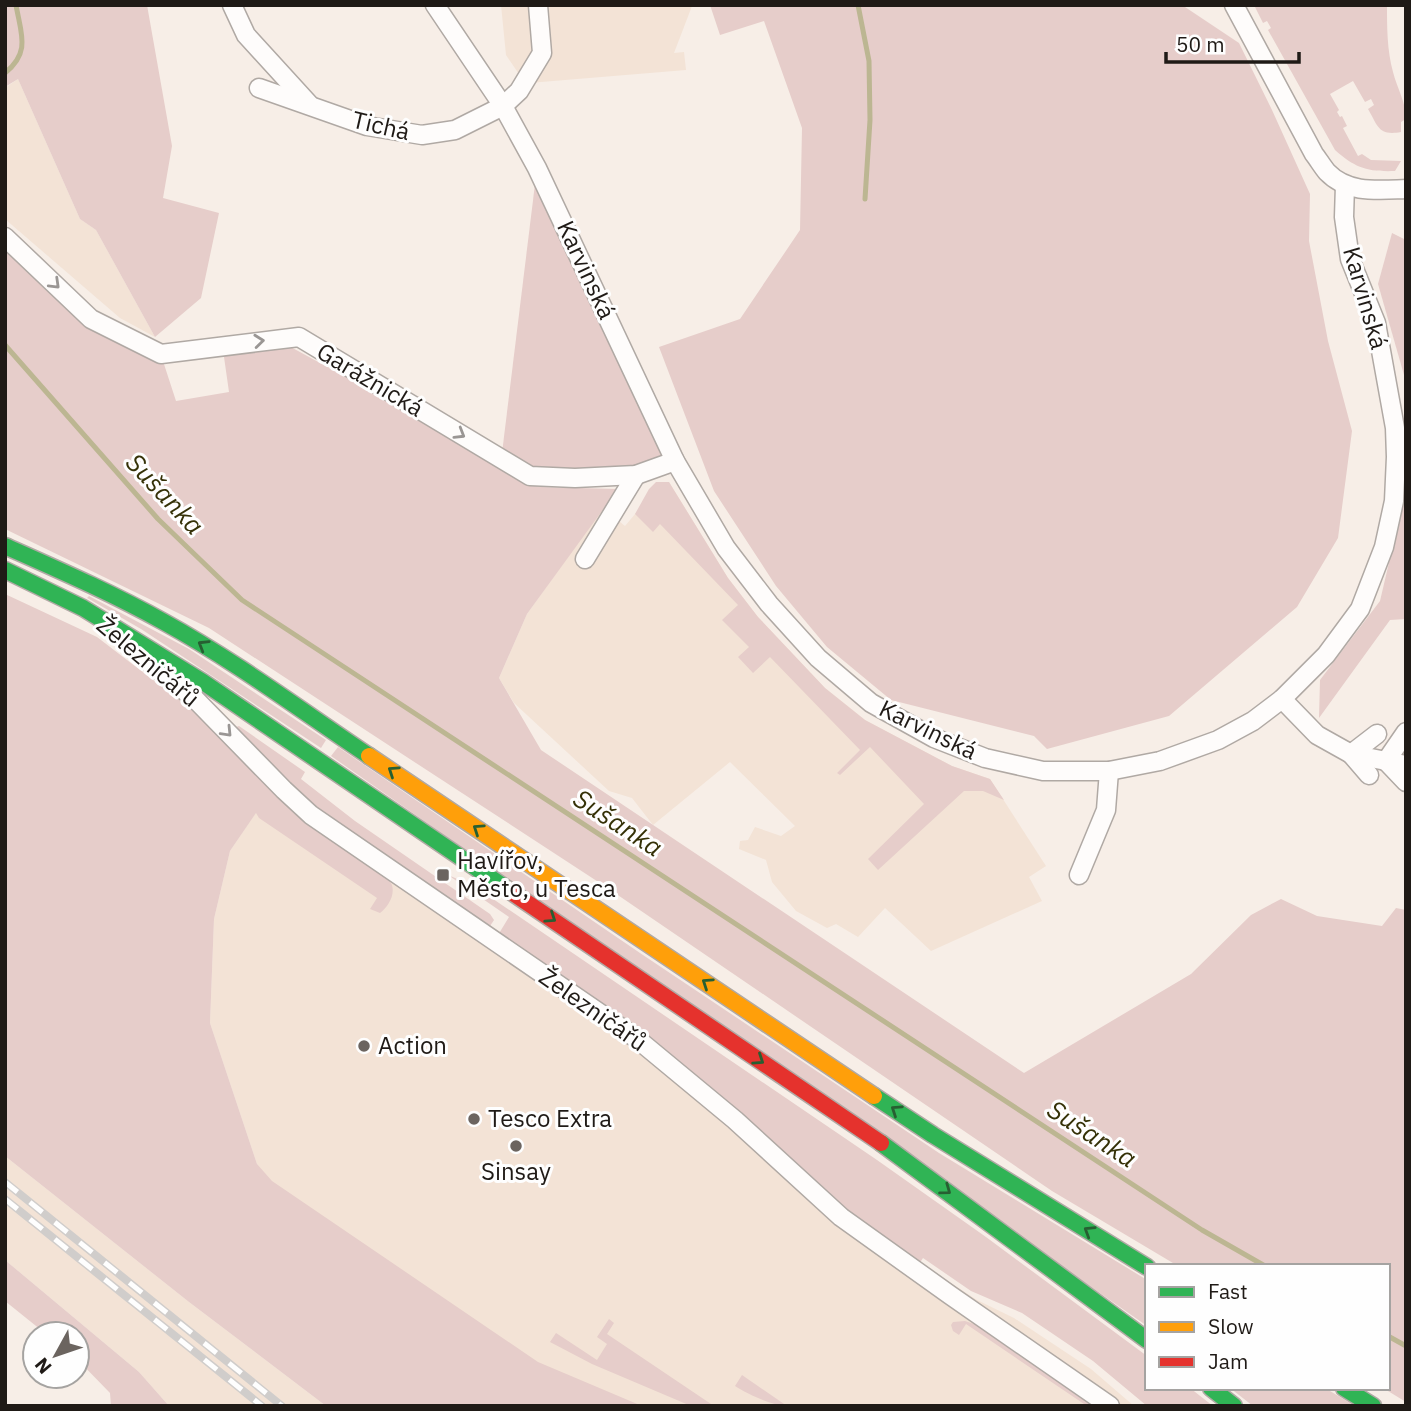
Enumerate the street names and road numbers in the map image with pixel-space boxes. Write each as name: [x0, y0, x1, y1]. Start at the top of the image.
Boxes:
street label: Tichá: [349, 103, 413, 147]
street label: Karvinská: [550, 215, 624, 324]
street label: Karvinská: [1336, 243, 1396, 353]
street label: Garážnická: [311, 335, 430, 424]
street label: Železničářů: [91, 609, 207, 714]
street label: Karvinská: [874, 692, 983, 767]
street label: Železničářů: [533, 960, 654, 1058]

